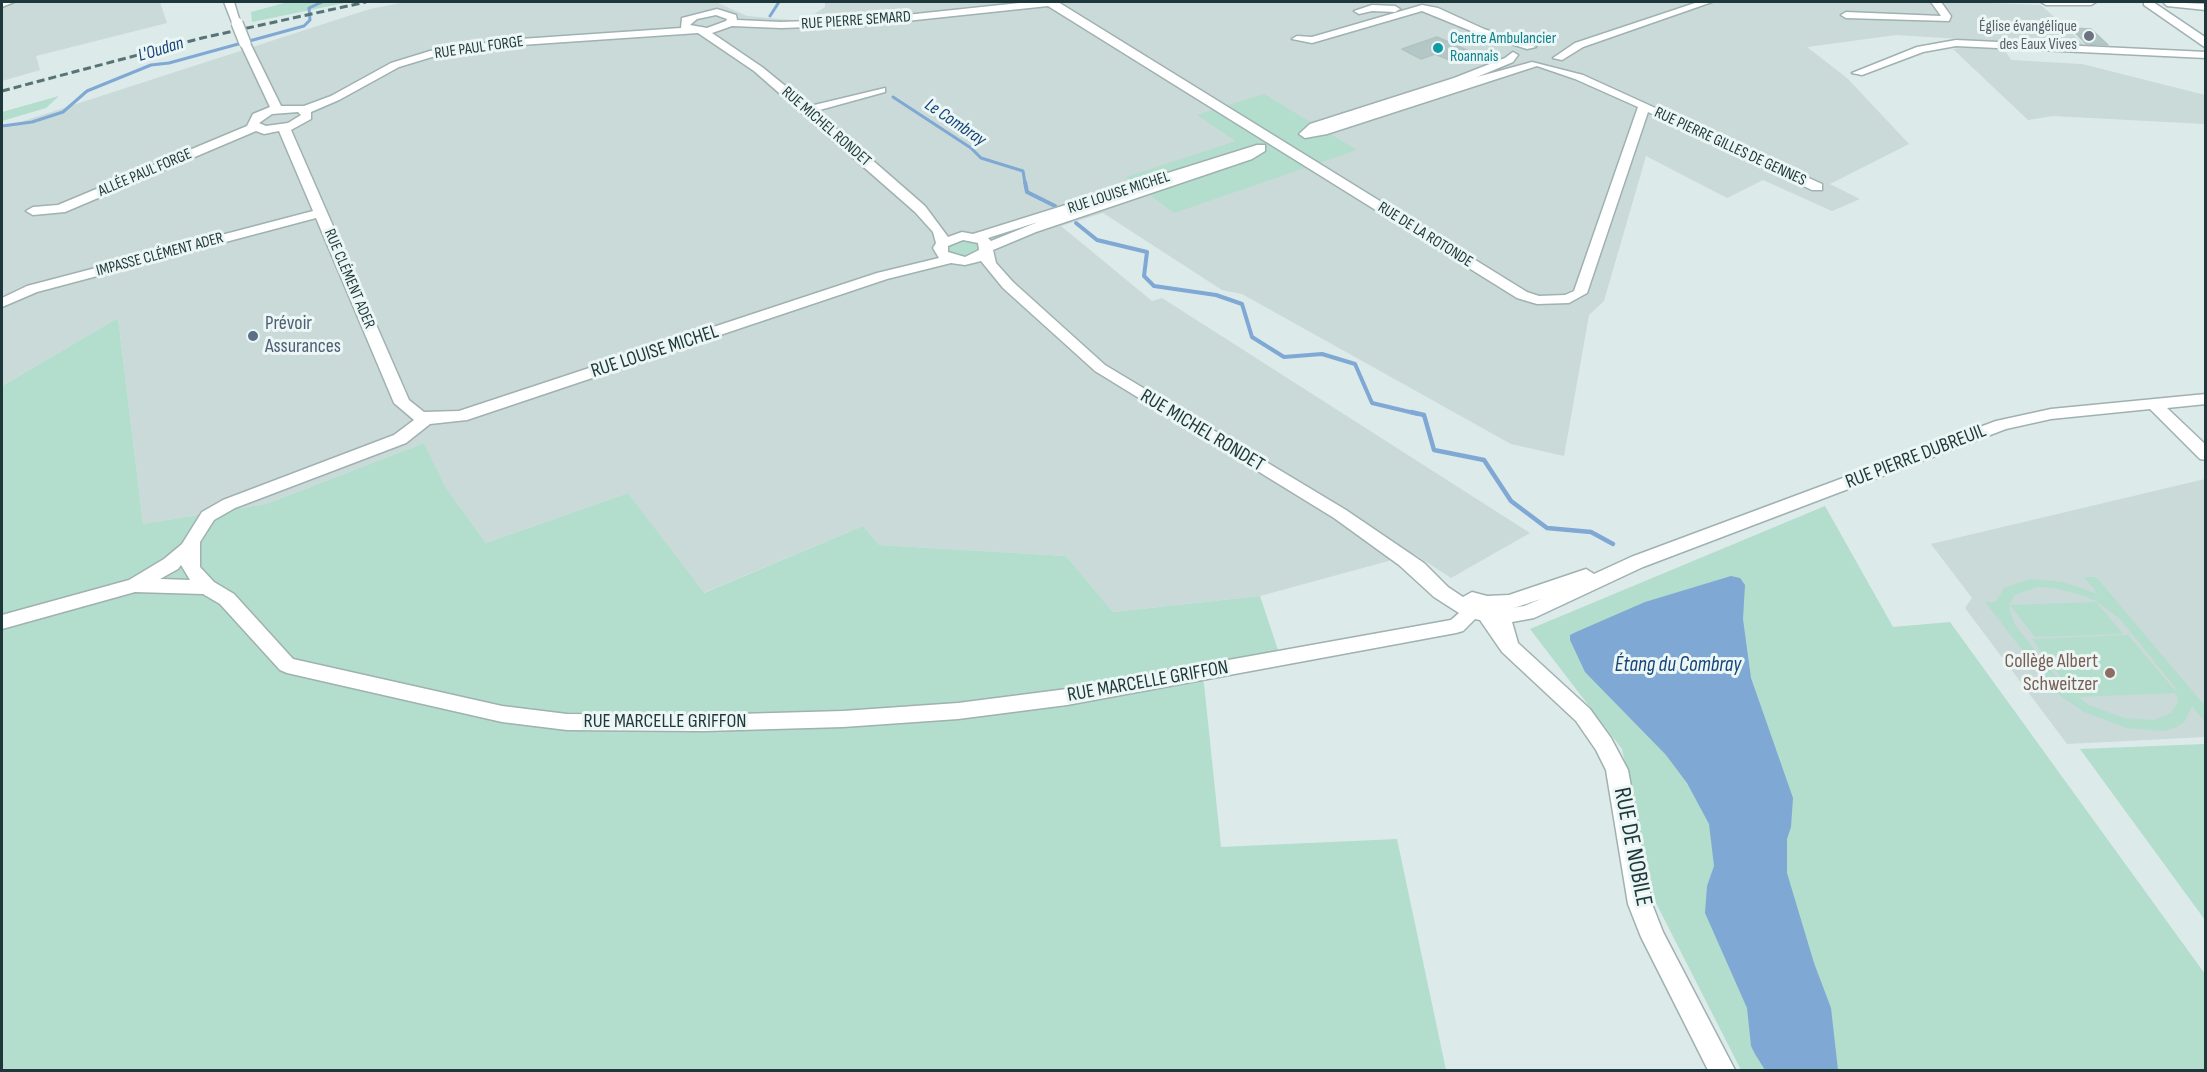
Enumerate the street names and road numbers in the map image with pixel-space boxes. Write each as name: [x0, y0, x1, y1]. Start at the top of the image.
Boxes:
street label: RUE PIERRE SEMARD: [801, 8, 911, 34]
street label: RUE PAUL FORGE: [433, 32, 525, 64]
street label: RUE MICHEL RONDET: [777, 83, 875, 171]
street label: RUE PIERRE GILLES DE GENNES: [1651, 103, 1809, 191]
street label: ALLÉE PAUL FORGE: [95, 145, 195, 201]
street label: RUE LOUISE MICHEL: [1066, 167, 1172, 219]
street label: RUE DE LA ROTONDE: [1374, 198, 1476, 272]
street label: RUE CLÉMENT ADER: [319, 226, 379, 332]
street label: IMPASSE CLÉMENT ADER: [94, 229, 226, 281]
street label: RUE LOUISE MICHEL: [588, 320, 722, 384]
street label: RUE MICHEL RONDET: [1136, 385, 1268, 477]
street label: RUE PIERRE DUBREUIL: [1842, 419, 1990, 495]
street label: RUE MARCELLE GRIFFON: [1066, 656, 1230, 708]
street label: RUE MARCELLE GRIFFON: [584, 710, 746, 734]
street label: RUE DE NOBILE: [1606, 785, 1658, 909]

